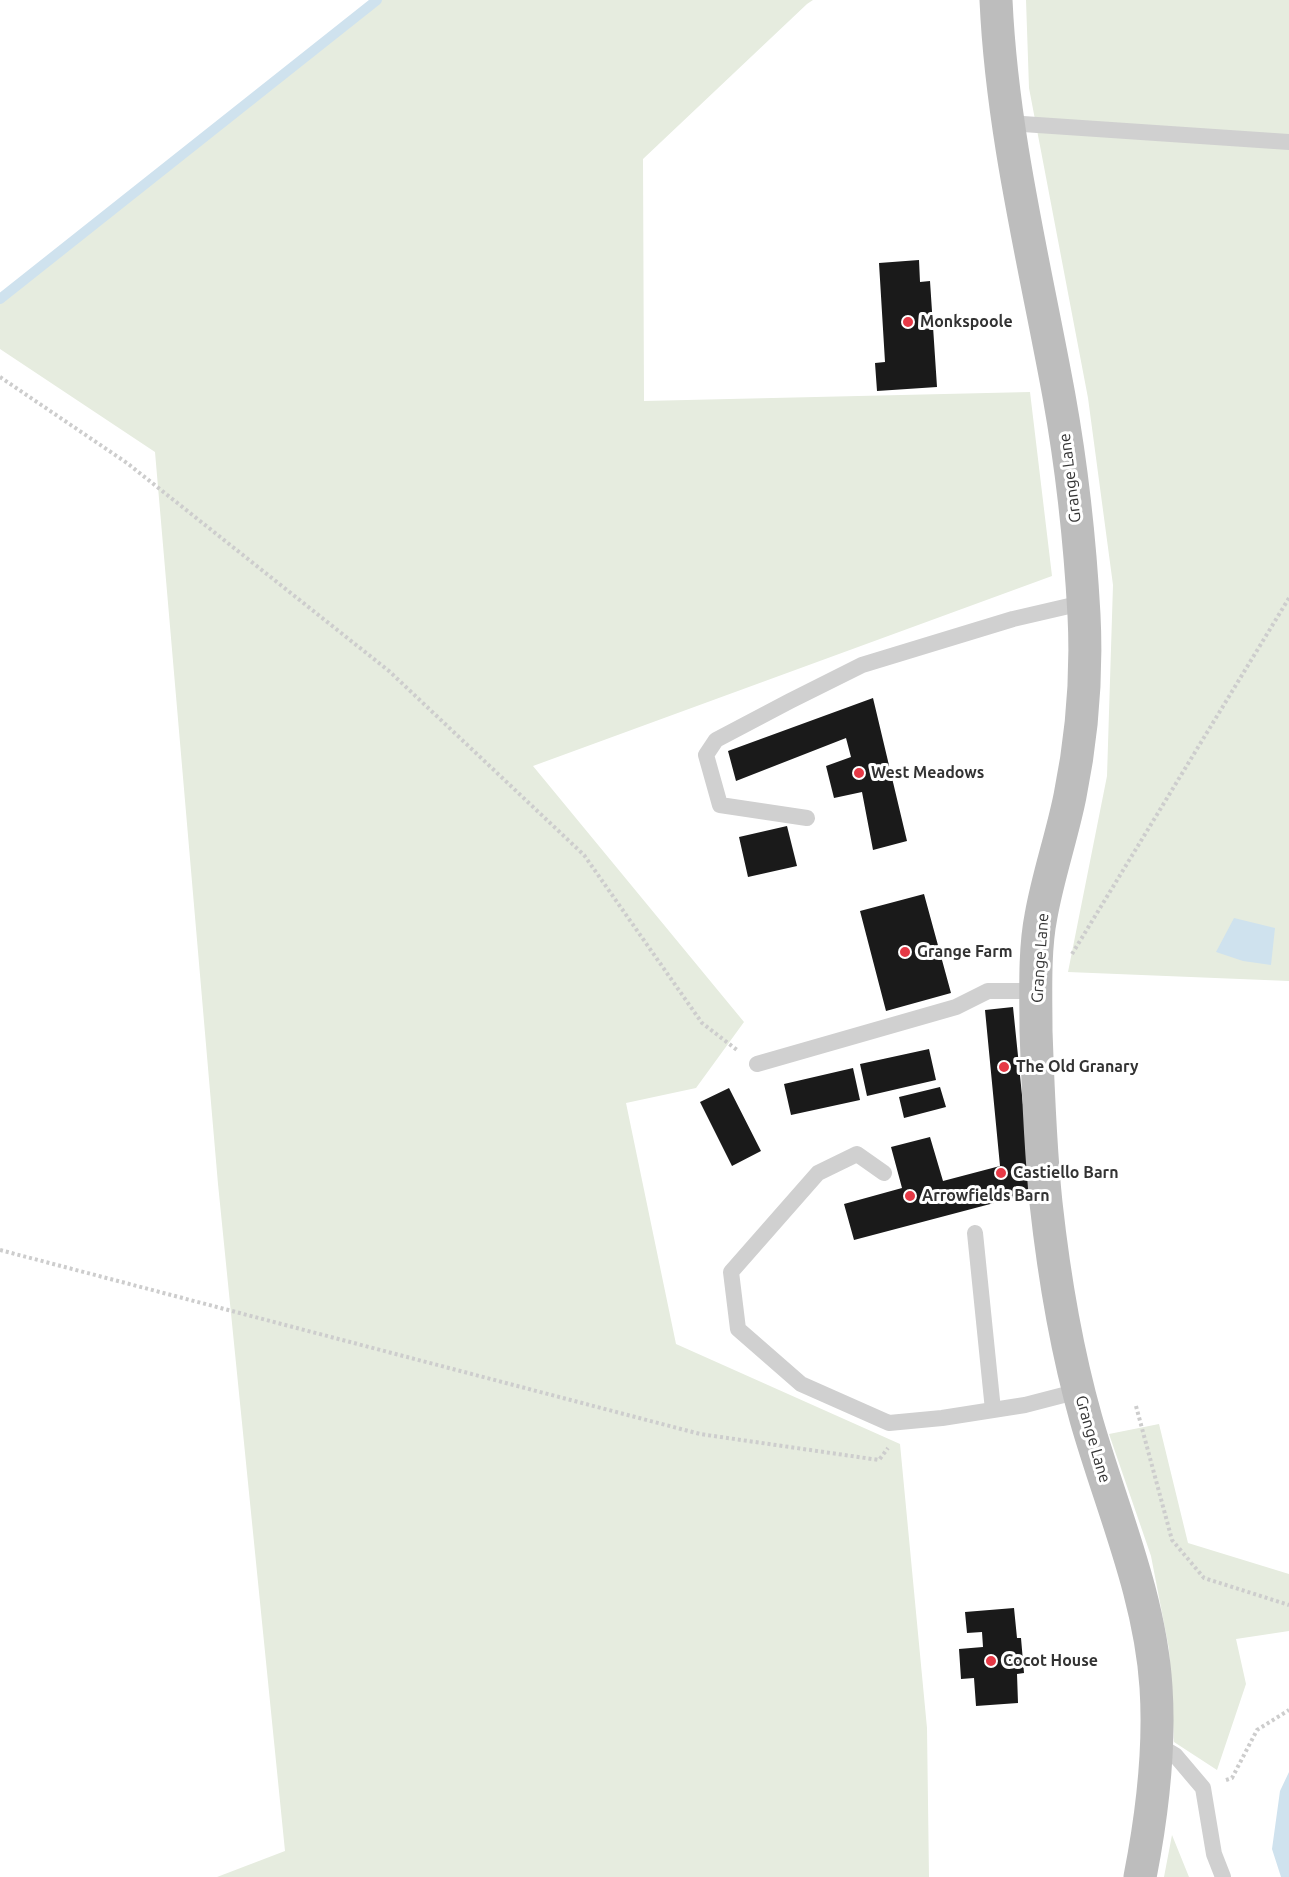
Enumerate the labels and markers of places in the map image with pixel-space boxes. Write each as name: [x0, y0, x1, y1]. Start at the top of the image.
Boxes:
place label: Monkspoole: [920, 312, 1013, 332]
marker: Monkspoole: [901, 315, 915, 329]
place label: West Meadows: [871, 763, 984, 783]
marker: West Meadows: [852, 766, 866, 780]
place label: Grange Farm: [917, 942, 1013, 962]
marker: Grange Farm: [898, 945, 912, 959]
place label: The Old Granary: [1016, 1057, 1139, 1077]
marker: The Old Granary: [997, 1060, 1011, 1074]
place label: Castiello Barn: [1013, 1163, 1118, 1183]
marker: Castiello Barn: [994, 1166, 1008, 1180]
place label: Arrowfields Barn: [922, 1186, 1049, 1206]
marker: Arrowfields Barn: [903, 1189, 917, 1203]
place label: Cocot House: [1003, 1651, 1098, 1671]
marker: Cocot House: [984, 1654, 998, 1668]

